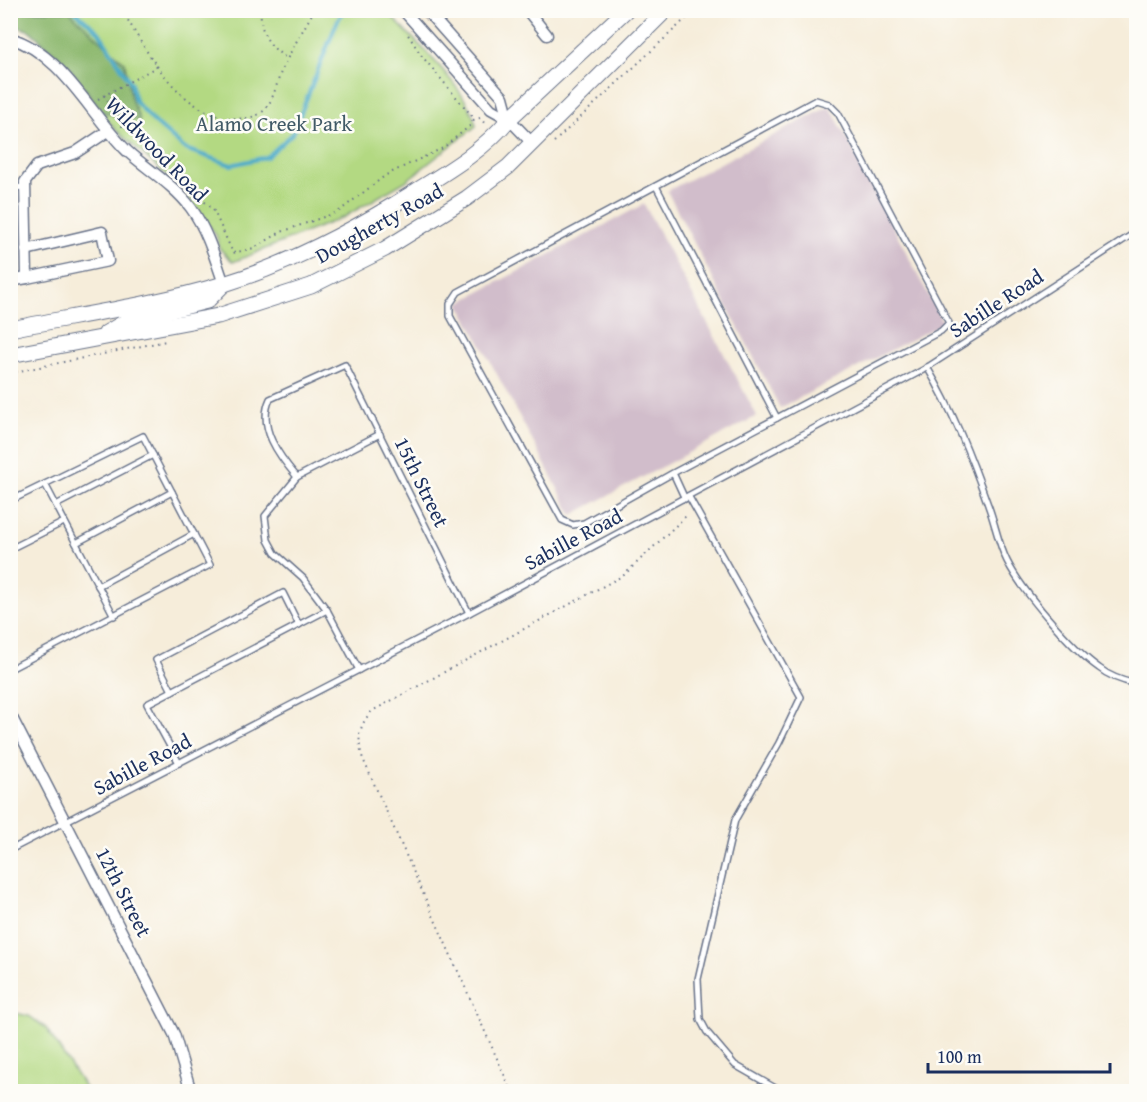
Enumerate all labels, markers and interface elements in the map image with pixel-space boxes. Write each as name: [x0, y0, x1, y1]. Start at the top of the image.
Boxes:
street label: Wildwood Road: [98, 89, 216, 209]
park label: Alamo Creek Park: [196, 108, 352, 139]
street label: Dougherty Road: [309, 175, 449, 271]
street label: Sabille Road: [943, 260, 1050, 345]
street label: 15th Street: [387, 432, 457, 533]
street label: Sabille Road: [518, 500, 628, 578]
street label: Sabille Road: [87, 725, 197, 803]
street label: 12th Street: [88, 842, 160, 943]
scale bar: [928, 1036, 1110, 1074]
text: 100 m: [937, 1043, 982, 1070]

